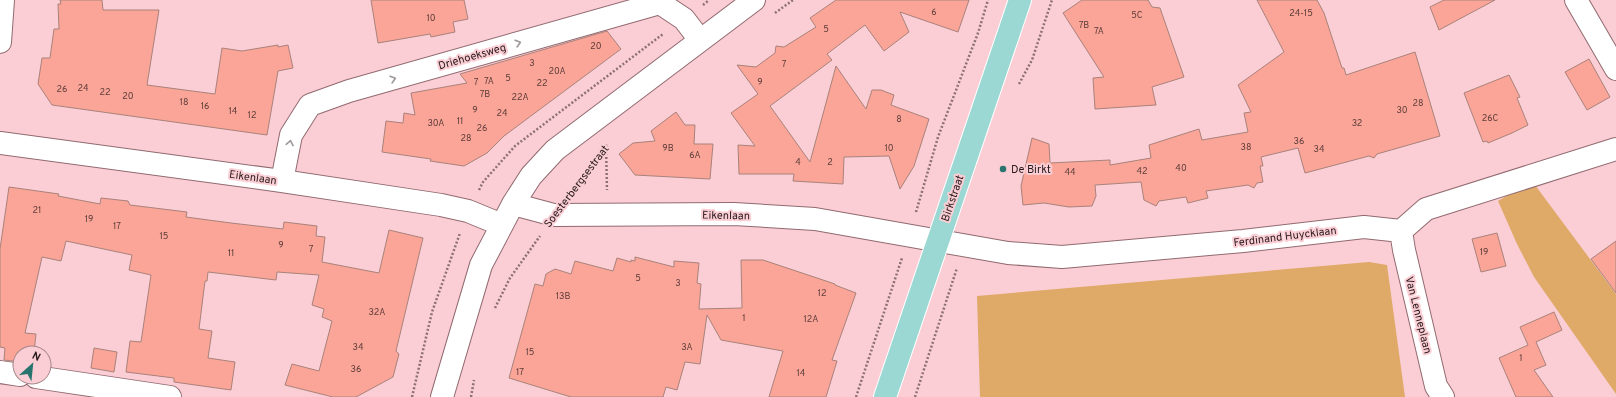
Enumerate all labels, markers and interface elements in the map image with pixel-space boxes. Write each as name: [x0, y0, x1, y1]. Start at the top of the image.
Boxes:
house number: 6: [931, 7, 937, 18]
house number: 24-15: [1289, 8, 1313, 19]
house number: 5C: [1131, 10, 1143, 21]
house number: 10: [426, 13, 436, 24]
house number: 7B: [1079, 20, 1089, 31]
house number: 5: [823, 24, 829, 35]
house number: 7A: [1094, 26, 1104, 37]
one-way arrow: [515, 40, 521, 48]
street label: Driehoeksweg: [437, 41, 508, 73]
house number: 20: [590, 41, 602, 52]
house number: 3: [529, 58, 535, 69]
house number: 7: [782, 59, 787, 70]
house number: 20A: [548, 66, 566, 77]
house number: 5: [505, 73, 511, 84]
one-way arrow: [389, 75, 396, 83]
house number: 7A: [484, 76, 494, 87]
house number: 7: [474, 77, 479, 88]
house number: 9: [757, 77, 763, 88]
house number: 22: [536, 78, 548, 89]
house number: 24: [77, 83, 89, 94]
house number: 26: [57, 84, 67, 95]
house number: 22: [99, 87, 111, 98]
house number: 7B: [480, 89, 490, 100]
house number: 20: [122, 91, 134, 102]
house number: 22A: [511, 92, 529, 103]
house number: 18: [180, 97, 188, 108]
house number: 28: [1412, 98, 1424, 109]
house number: 16: [201, 101, 209, 112]
house number: 9: [472, 105, 478, 116]
house number: 30: [1396, 105, 1408, 116]
house number: 14: [229, 106, 238, 117]
house number: 24: [496, 108, 508, 119]
house number: 12: [248, 110, 256, 121]
house number: 26C: [1482, 113, 1499, 124]
house number: 8: [896, 114, 902, 125]
house number: 11: [457, 116, 463, 127]
house number: 30A: [428, 118, 444, 129]
house number: 32: [1352, 118, 1362, 129]
house number: 26: [477, 123, 487, 134]
house number: 28: [460, 133, 472, 144]
house number: 36: [1294, 136, 1304, 147]
one-way arrow: [285, 139, 293, 146]
house number: 38: [1241, 142, 1251, 153]
street label: Soesterbergsestraat: [541, 143, 612, 231]
house number: 9B: [662, 143, 674, 154]
house number: 10: [884, 143, 894, 154]
house number: 34: [1313, 144, 1325, 155]
house number: 6A: [689, 150, 701, 161]
house number: 4: [795, 157, 801, 168]
house number: 2: [827, 157, 833, 168]
place label: De Birkt: [1011, 163, 1051, 177]
house number: 40: [1175, 163, 1187, 174]
marker: De Birkt: [998, 164, 1008, 174]
house number: 42: [1136, 166, 1148, 177]
house number: 44: [1064, 167, 1076, 178]
street label: Eikenlaan: [228, 168, 278, 188]
street label: Birkstraat: [938, 173, 967, 223]
house number: 21: [33, 205, 41, 216]
street label: Eikenlaan: [702, 209, 750, 223]
house number: 19: [85, 214, 93, 225]
house number: 17: [113, 221, 121, 232]
street label: Ferdinand Huycklaan: [1233, 224, 1337, 250]
house number: 15: [160, 231, 168, 242]
house number: 9: [278, 240, 284, 251]
house number: 7: [309, 244, 314, 255]
house number: 19: [1480, 247, 1488, 258]
house number: 11: [228, 248, 234, 259]
house number: 5: [635, 273, 641, 284]
street label: Van Lenneplaan: [1402, 275, 1434, 355]
house number: 3: [675, 278, 681, 289]
house number: 12: [818, 288, 826, 299]
house number: 13B: [556, 291, 570, 302]
house number: 32A: [369, 307, 385, 318]
house number: 1: [742, 313, 746, 324]
house number: 12A: [804, 314, 818, 325]
house number: 34: [352, 342, 364, 353]
house number: 3A: [681, 342, 693, 353]
north arrow: [12, 345, 52, 385]
house number: 15: [526, 347, 534, 358]
text: N: [29, 349, 43, 365]
house number: 1: [1519, 353, 1523, 364]
house number: 36: [351, 364, 361, 375]
house number: 17: [516, 367, 524, 378]
house number: 14: [797, 368, 806, 379]

